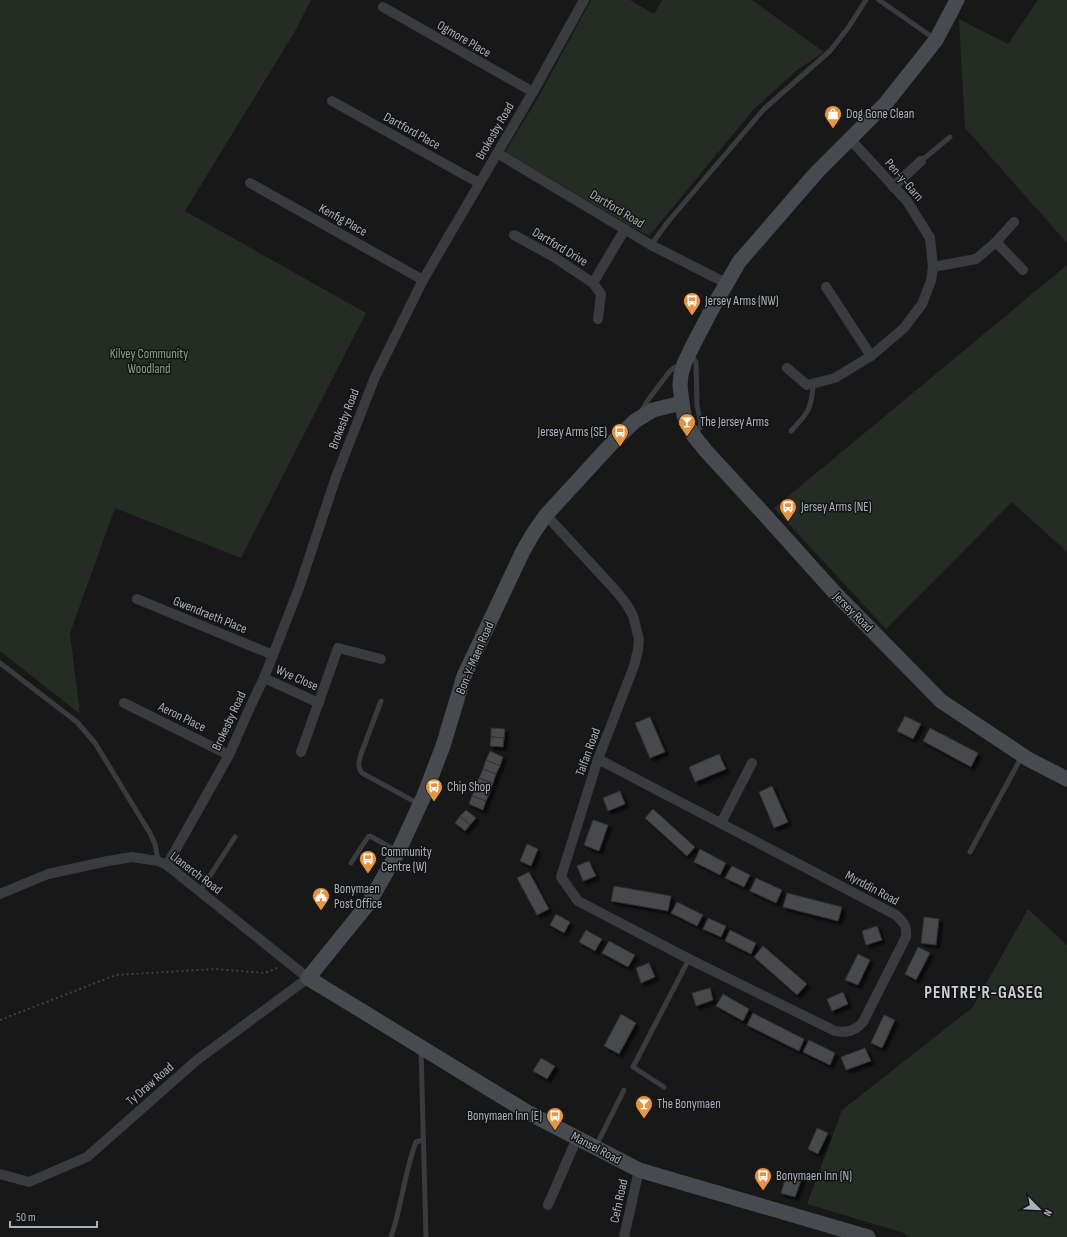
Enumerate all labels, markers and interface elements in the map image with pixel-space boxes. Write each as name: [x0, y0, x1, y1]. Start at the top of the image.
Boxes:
street label: Ogmore Place: [434, 17, 494, 61]
street label: Brokesby Road: [472, 100, 518, 162]
shop icon: Dog Gone Clean: [823, 104, 843, 129]
place label: Dog Gone Clean: [846, 106, 914, 122]
street label: Dartford Place: [381, 109, 443, 153]
street label: Pen-y-Garn: [881, 155, 927, 205]
street label: Dartford Road: [587, 187, 647, 231]
street label: Kenfig Place: [316, 200, 370, 240]
street label: Dartford Drive: [529, 224, 591, 270]
bus stop icon: Jersey Arms (NW): [682, 291, 702, 316]
place label: Jersey Arms (NW): [704, 293, 779, 309]
park label: Kilvey Community Woodland: [110, 346, 188, 377]
street label: Brokesby Road: [325, 387, 363, 451]
bar icon: The Jersey Arms: [677, 412, 697, 437]
place label: The Jersey Arms: [700, 414, 769, 430]
bus stop icon: Jersey Arms (SE): [610, 422, 630, 447]
place label: Jersey Arms (SE): [537, 424, 607, 440]
bus stop icon: Jersey Arms (NE): [778, 497, 798, 522]
place label: Jersey Arms (NE): [800, 499, 872, 515]
street label: Jersey Road: [829, 588, 876, 635]
street label: Gwendraeth Place: [171, 593, 249, 637]
street label: Bon-Y-Maen Road: [453, 619, 497, 697]
street label: Wye Close: [273, 662, 321, 694]
street label: Brokesby Road: [208, 689, 250, 753]
street label: Aeron Place: [155, 698, 208, 735]
street label: Talfan Road: [572, 726, 604, 778]
bus stop icon: Chip Shop: [424, 777, 444, 802]
place label: Chip Shop: [447, 779, 491, 795]
place label: Community Centre (W): [381, 844, 432, 875]
street label: Llanerch Road: [167, 848, 225, 898]
bus stop icon: Community Centre (W): [358, 849, 378, 874]
street label: Myrddin Road: [842, 867, 902, 909]
place label: Bonymaen Post Office: [334, 881, 382, 912]
public building icon: Bonymaen Post Office: [311, 886, 331, 911]
district label: PENTRE'R-GASEG: [924, 983, 1044, 1003]
street label: Ty Draw Road: [123, 1059, 177, 1109]
bar icon: The Bonymaen: [634, 1094, 654, 1119]
place label: The Bonymaen: [657, 1096, 721, 1112]
bus stop icon: Bonymaen Inn (E): [545, 1106, 565, 1131]
place label: Bonymaen Inn (E): [467, 1108, 542, 1124]
street label: Mansel Road: [568, 1128, 624, 1168]
bus stop icon: Bonymaen Inn (N): [753, 1166, 773, 1191]
place label: Bonymaen Inn (N): [776, 1168, 852, 1184]
street label: Cefn Road: [607, 1178, 631, 1224]
north arrow: [1019, 1189, 1059, 1229]
scale bar: [10, 1203, 97, 1229]
text: N: [1040, 1208, 1055, 1218]
text: 50 m: [16, 1210, 36, 1225]

